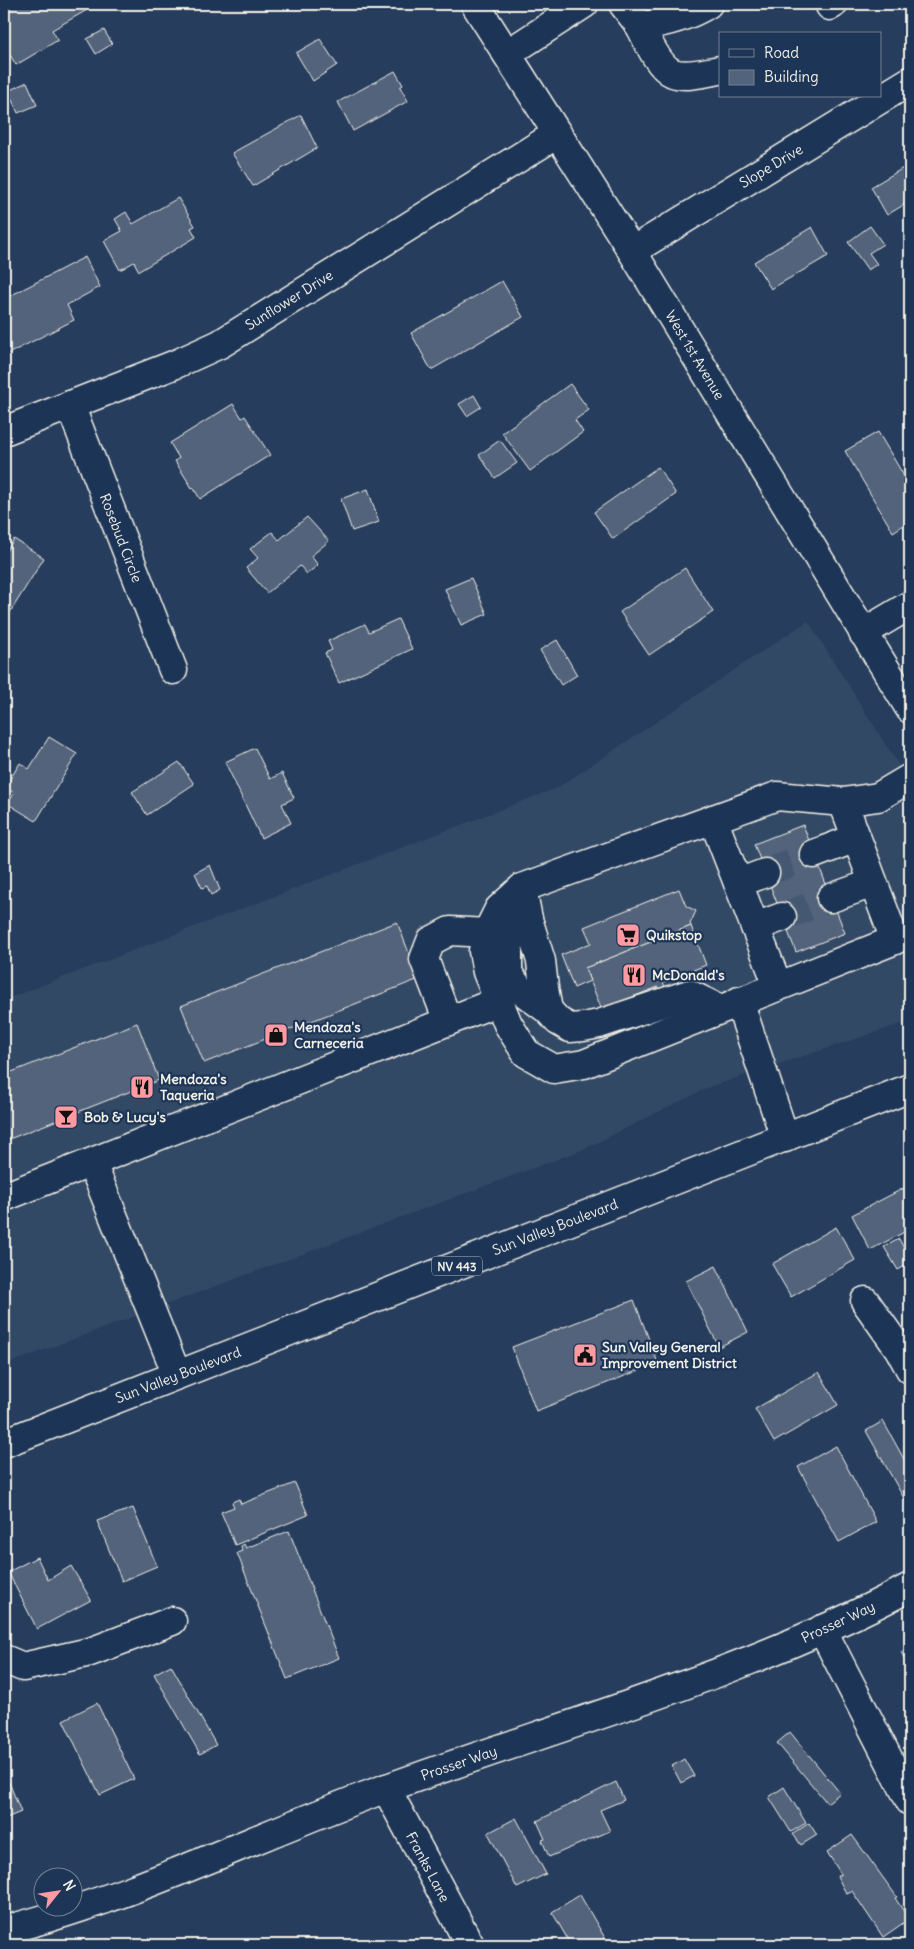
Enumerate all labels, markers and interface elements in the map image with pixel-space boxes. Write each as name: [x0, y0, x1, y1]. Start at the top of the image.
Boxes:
legend: [719, 32, 882, 98]
text: Road: [764, 43, 799, 62]
text: Building: [764, 67, 819, 86]
street label: Slope Drive: [736, 140, 806, 192]
street label: Sunflower Drive: [242, 266, 336, 334]
street label: West 1st Avenue: [661, 307, 729, 403]
street label: Rosebud Circle: [96, 491, 146, 585]
supermarket icon: Quikstop: [615, 922, 641, 948]
place label: Quikstop: [646, 926, 702, 944]
restaurant icon: McDonald's: [621, 962, 647, 988]
place label: McDonald's: [652, 966, 725, 984]
place label: Mendoza's Carneceria: [294, 1018, 364, 1052]
shop icon: Mendoza's Carneceria: [263, 1022, 289, 1048]
place label: Mendoza's Taqueria: [160, 1070, 227, 1104]
restaurant icon: Mendoza's Taqueria: [129, 1074, 155, 1100]
bar icon: Bob & Lucy's: [53, 1104, 79, 1130]
place label: Bob & Lucy's: [84, 1108, 166, 1126]
street label: Sun Valley Boulevard: [490, 1195, 620, 1259]
road number: NV 443: [432, 1256, 482, 1276]
place label: Sun Valley General Improvement District: [602, 1338, 737, 1372]
public building icon: Sun Valley General Improvement District: [572, 1342, 598, 1368]
street label: Sun Valley Boulevard: [113, 1343, 243, 1407]
street label: Prosser Way: [798, 1597, 878, 1647]
street label: Prosser Way: [419, 1742, 499, 1784]
street label: Franks Lane: [402, 1829, 454, 1905]
north arrow: [32, 1866, 82, 1916]
text: N: [59, 1877, 79, 1894]

